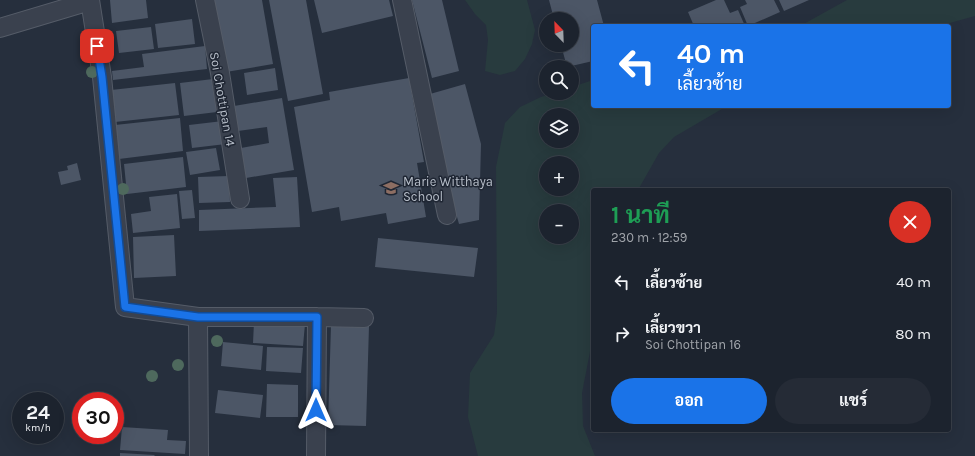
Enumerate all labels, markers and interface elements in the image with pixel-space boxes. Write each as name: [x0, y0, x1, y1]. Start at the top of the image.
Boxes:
north arrow: [539, 12, 579, 52]
map controls: [539, 12, 579, 244]
pin: [80, 29, 114, 63]
icon: arrive: [86, 35, 108, 57]
text: 40 m: [677, 37, 745, 70]
icon: left: [611, 40, 663, 92]
street label: Soi Chottipan 14: [207, 51, 238, 148]
button: search: [539, 60, 579, 100]
text: เลี้ยวซ้าย: [677, 73, 743, 95]
button: layers: [539, 108, 579, 148]
button: +: [539, 156, 579, 196]
place label: Marie Witthaya School: [403, 174, 493, 204]
school or university icon: Marie Witthaya School: [382, 179, 400, 197]
text: 1 นาที: [611, 201, 670, 229]
button: close: [889, 201, 931, 243]
button: −: [539, 204, 579, 244]
text: 230 m · 12:59: [611, 230, 687, 245]
icon: left: [611, 271, 633, 293]
text: 40 m: [896, 273, 931, 291]
text: เลี้ยวซ้าย: [645, 274, 702, 292]
text: เลี้ยวขวา: [645, 319, 701, 337]
icon: right: [611, 323, 633, 345]
text: 80 m: [895, 325, 931, 343]
text: Soi Chottipan 16: [645, 337, 741, 352]
button: ออก: [611, 378, 767, 424]
button: แชร์: [775, 378, 931, 424]
position arrow: [295, 389, 337, 431]
speed limit sign: 30: [72, 392, 124, 444]
text: 24: [26, 401, 50, 424]
text: km/h: [25, 422, 51, 434]

